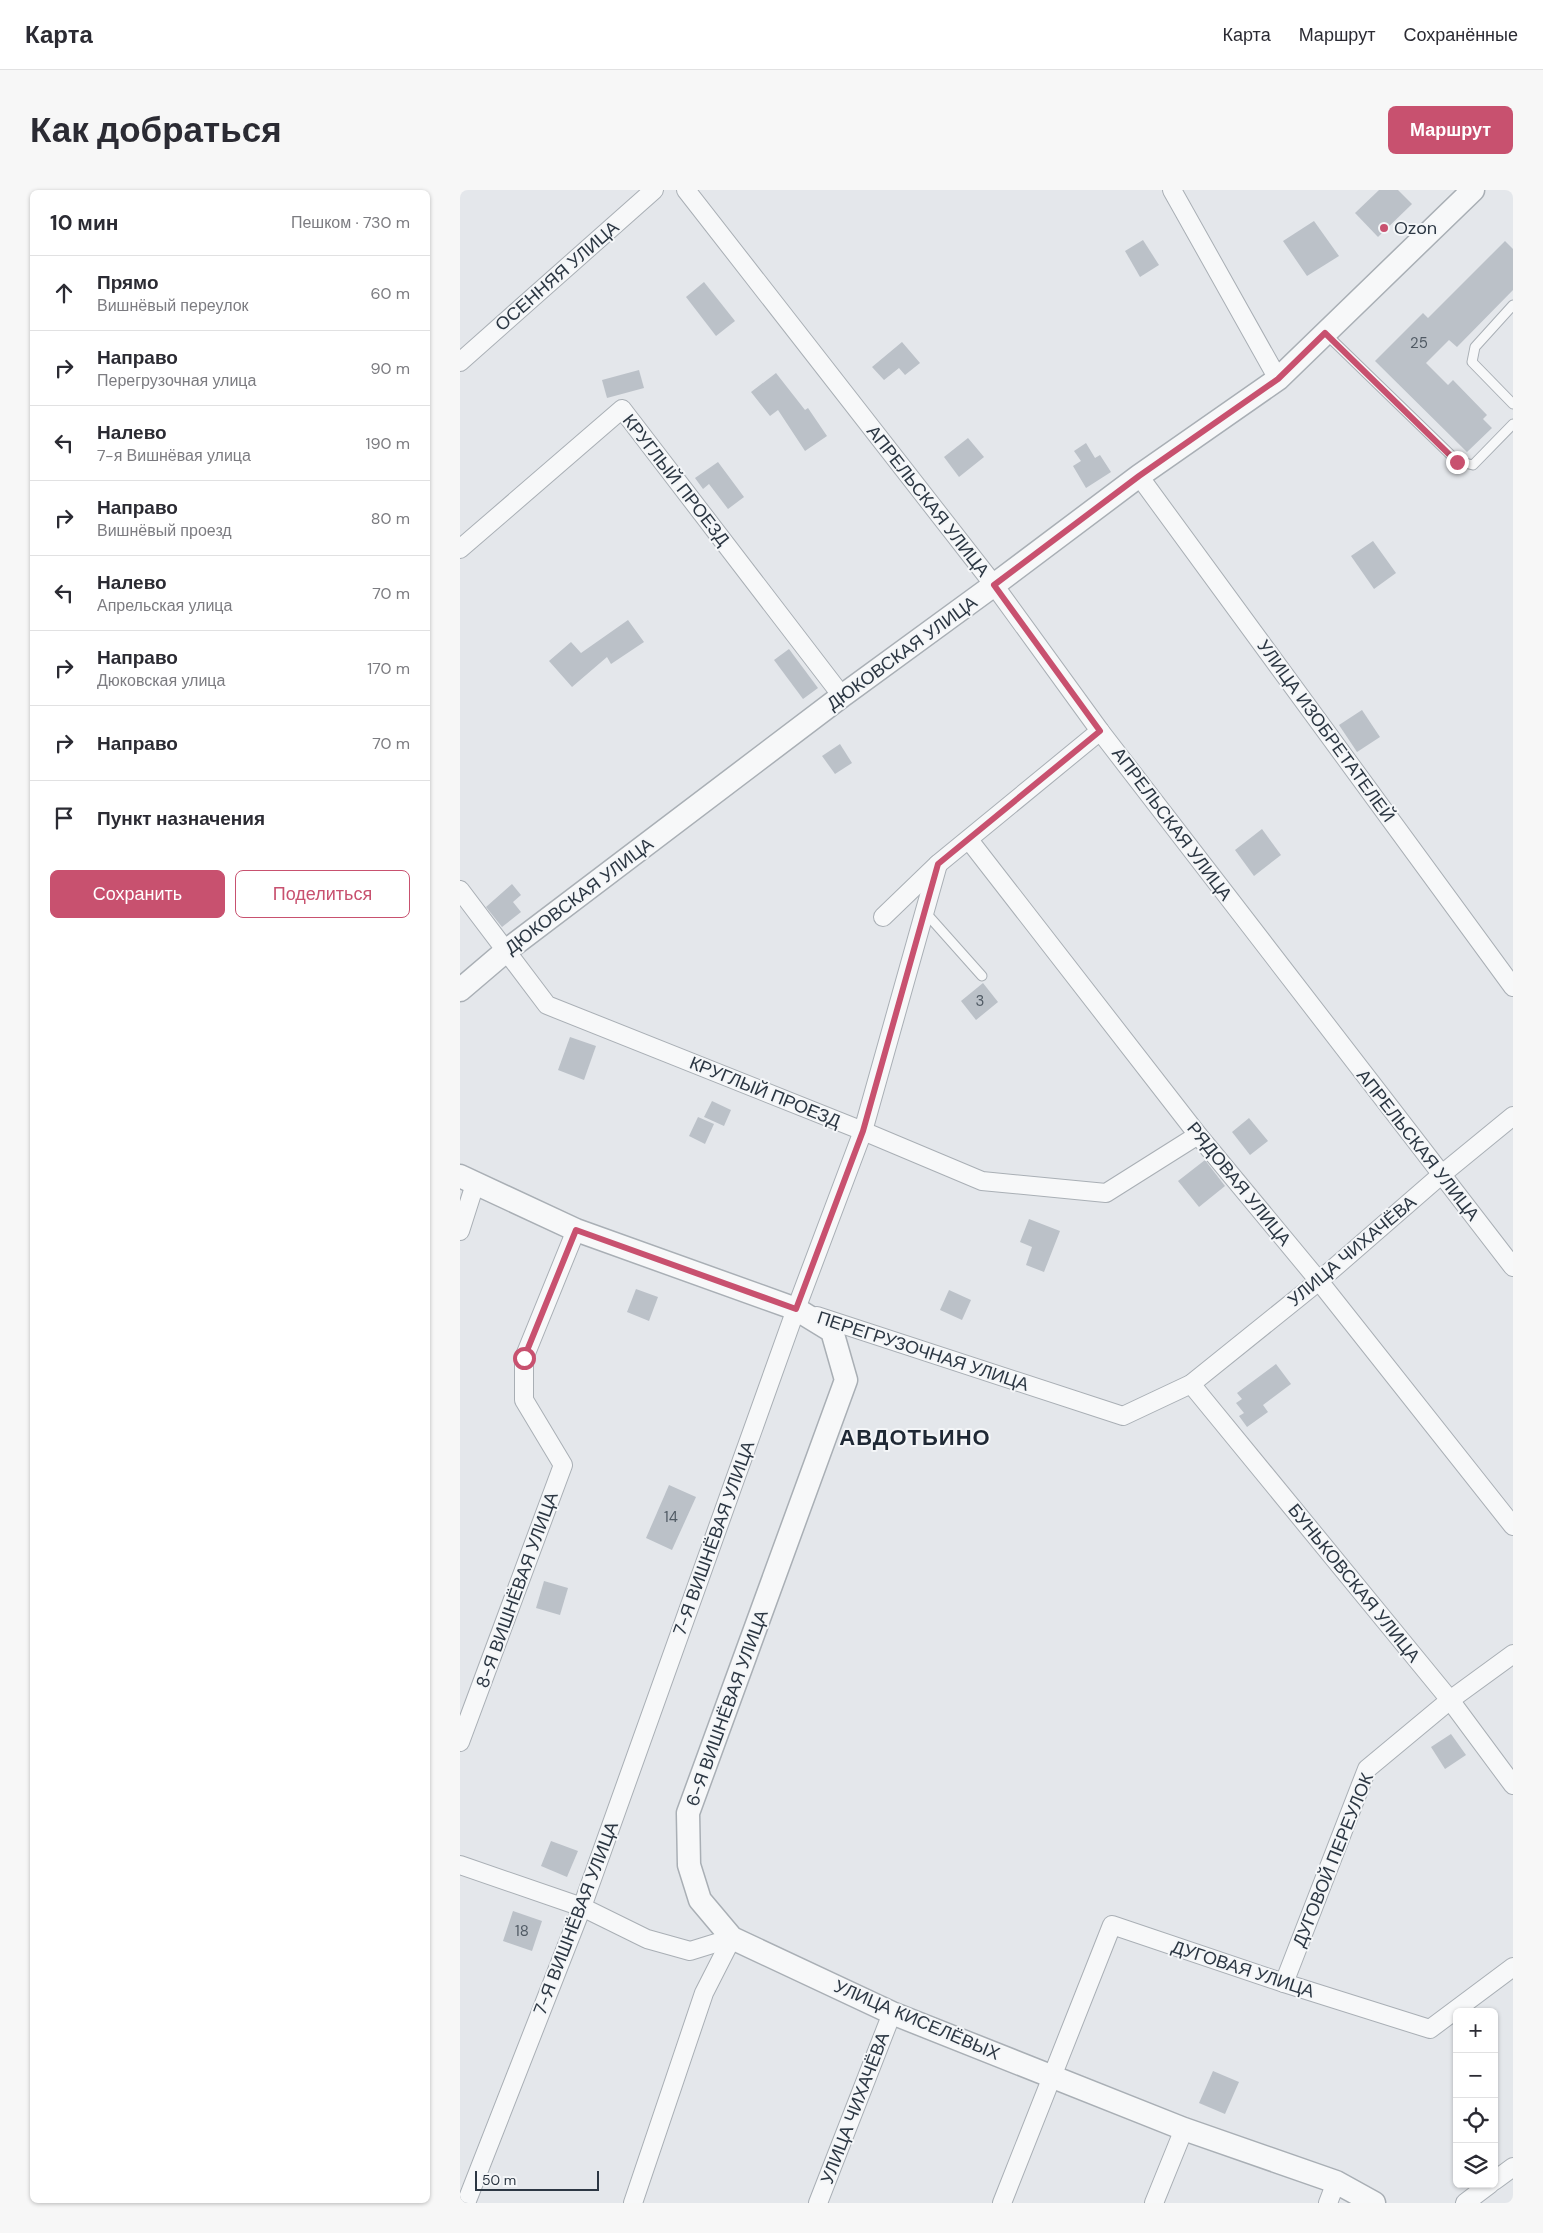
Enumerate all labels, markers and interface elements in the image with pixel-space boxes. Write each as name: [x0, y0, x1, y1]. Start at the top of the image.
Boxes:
text: Карта: [25, 19, 93, 50]
text: Карта: [1223, 23, 1271, 47]
text: Маршрут: [1299, 23, 1375, 47]
text: Сохранённые: [1403, 23, 1518, 47]
button: Маршрут: [1388, 106, 1513, 154]
text: Как добраться: [30, 107, 282, 153]
text: 10 мин: [50, 209, 119, 237]
text: Пешком · 730 m: [291, 212, 410, 233]
street label: ОСЕННЯЯ УЛИЦА: [490, 216, 624, 336]
place label: Ozon: [1394, 216, 1437, 240]
marker: Ozon: [1378, 222, 1390, 234]
text: Прямо: [97, 270, 159, 295]
icon: ahead: [50, 279, 78, 307]
text: 60 m: [370, 283, 410, 304]
text: Вишнёвый переулок: [97, 295, 249, 316]
house number: 25: [1410, 333, 1428, 353]
text: Направо: [97, 345, 178, 370]
icon: right: [50, 354, 78, 382]
text: 90 m: [370, 358, 410, 379]
text: Перегрузочная улица: [97, 370, 256, 391]
street label: КРУГЛЫЙ ПРОЕЗД: [617, 409, 735, 551]
text: Налево: [97, 420, 167, 445]
street label: АПРЕЛЬСКАЯ УЛИЦА: [861, 420, 995, 582]
icon: left: [50, 429, 78, 457]
text: 190 m: [366, 433, 410, 454]
text: 7-я Вишнёвая улица: [97, 445, 251, 466]
route end: [1446, 451, 1469, 474]
text: Направо: [97, 495, 178, 520]
icon: right: [50, 504, 78, 532]
text: 80 m: [371, 508, 410, 529]
text: Вишнёвый проезд: [97, 520, 232, 541]
text: Налево: [97, 570, 167, 595]
icon: left: [50, 579, 78, 607]
text: 70 m: [372, 583, 410, 604]
street label: ДЮКОВСКАЯ УЛИЦА: [822, 590, 982, 716]
text: Апрельская улица: [97, 595, 232, 616]
street label: УЛИЦА ИЗОБРЕТАТЕЛЕЙ: [1252, 635, 1400, 827]
text: Направо: [97, 645, 178, 670]
icon: right: [50, 654, 78, 682]
text: 170 m: [367, 658, 410, 679]
text: Дюковская улица: [97, 670, 225, 691]
icon: right: [50, 729, 78, 757]
text: Направо: [97, 731, 178, 756]
text: 70 m: [372, 733, 410, 754]
street label: АПРЕЛЬСКАЯ УЛИЦА: [1106, 742, 1238, 906]
icon: arrive: [50, 804, 78, 832]
text: Пункт назначения: [97, 806, 265, 831]
street label: ДЮКОВСКАЯ УЛИЦА: [500, 832, 658, 960]
button: Сохранить: [50, 870, 225, 918]
button: Поделиться: [235, 870, 410, 918]
house number: 3: [976, 991, 984, 1011]
street label: КРУГЛЫЙ ПРОЕЗД: [686, 1051, 844, 1133]
street label: АПРЕЛЬСКАЯ УЛИЦА: [1351, 1064, 1485, 1226]
street label: РЯДОВАЯ УЛИЦА: [1182, 1117, 1296, 1251]
street label: УЛИЦА ЧИХАЧЁВА: [1283, 1190, 1421, 1312]
street label: ПЕРЕГРУЗОЧНАЯ УЛИЦА: [814, 1305, 1032, 1397]
route start: [513, 1347, 536, 1370]
district label: АВДОТЬИНО: [839, 1423, 991, 1452]
street label: 7-Я ВИШНЁВАЯ УЛИЦА: [668, 1438, 760, 1638]
street label: 8-Я ВИШНЁВАЯ УЛИЦА: [470, 1489, 564, 1691]
street label: БУНЬКОВСКАЯ УЛИЦА: [1283, 1499, 1425, 1667]
house number: 14: [664, 1507, 678, 1527]
street label: 6-Я ВИШНЁВАЯ УЛИЦА: [680, 1606, 774, 1810]
street label: ДУГОВОЙ ПЕРЕУЛОК: [1287, 1769, 1379, 1951]
street label: 7-Я ВИШНЁВАЯ УЛИЦА: [528, 1818, 624, 2018]
house number: 18: [515, 1921, 529, 1941]
street label: ДУГОВАЯ УЛИЦА: [1169, 1935, 1317, 2003]
street label: УЛИЦА КИСЕЛЁВЫХ: [830, 1974, 1004, 2066]
map controls: [1453, 2008, 1498, 2188]
button: +: [1453, 2008, 1498, 2053]
street label: УЛИЦА ЧИХАЧЁВА: [815, 2029, 895, 2187]
button: −: [1453, 2053, 1498, 2098]
button: locate: [1453, 2098, 1498, 2143]
button: layers: [1453, 2143, 1498, 2188]
scale bar: [475, 2168, 599, 2191]
text: 50 m: [482, 2171, 516, 2189]

